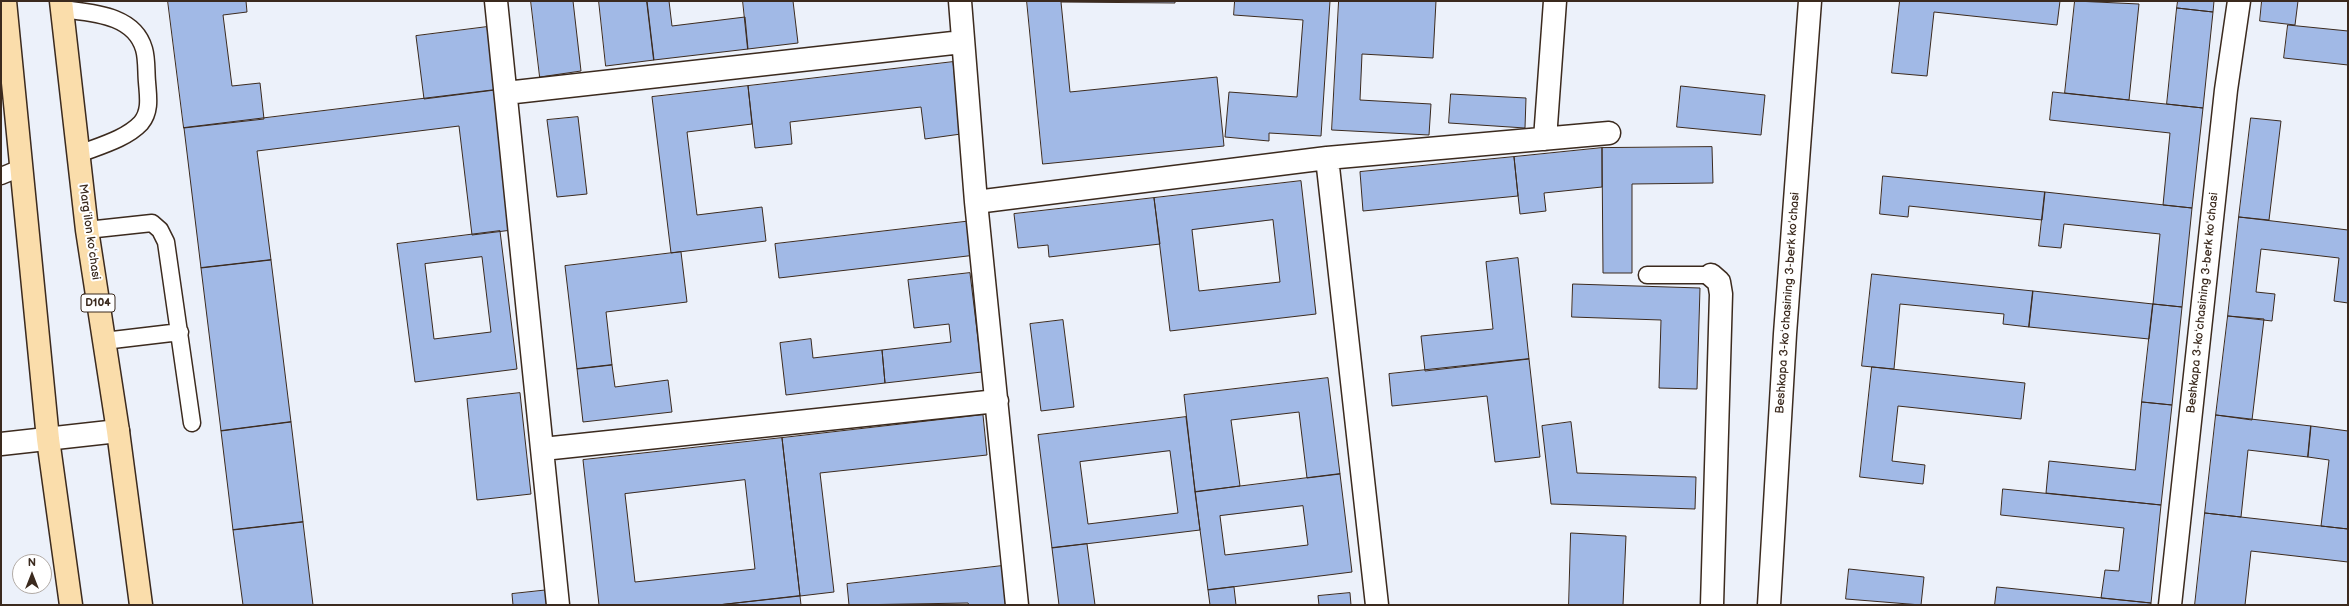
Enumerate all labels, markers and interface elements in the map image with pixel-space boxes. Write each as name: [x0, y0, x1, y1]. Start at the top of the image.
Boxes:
street label: Margʻilon koʻchasi: [75, 183, 103, 281]
street label: Beshkapa 3-koʻchasining 3-berk koʻchasi: [1773, 192, 1803, 414]
street label: Beshkapa 3-koʻchasining 3-berk koʻchasi: [2184, 192, 2222, 414]
road number: D104: [81, 294, 115, 312]
north arrow: [12, 554, 52, 594]
text: N: [28, 556, 36, 569]

